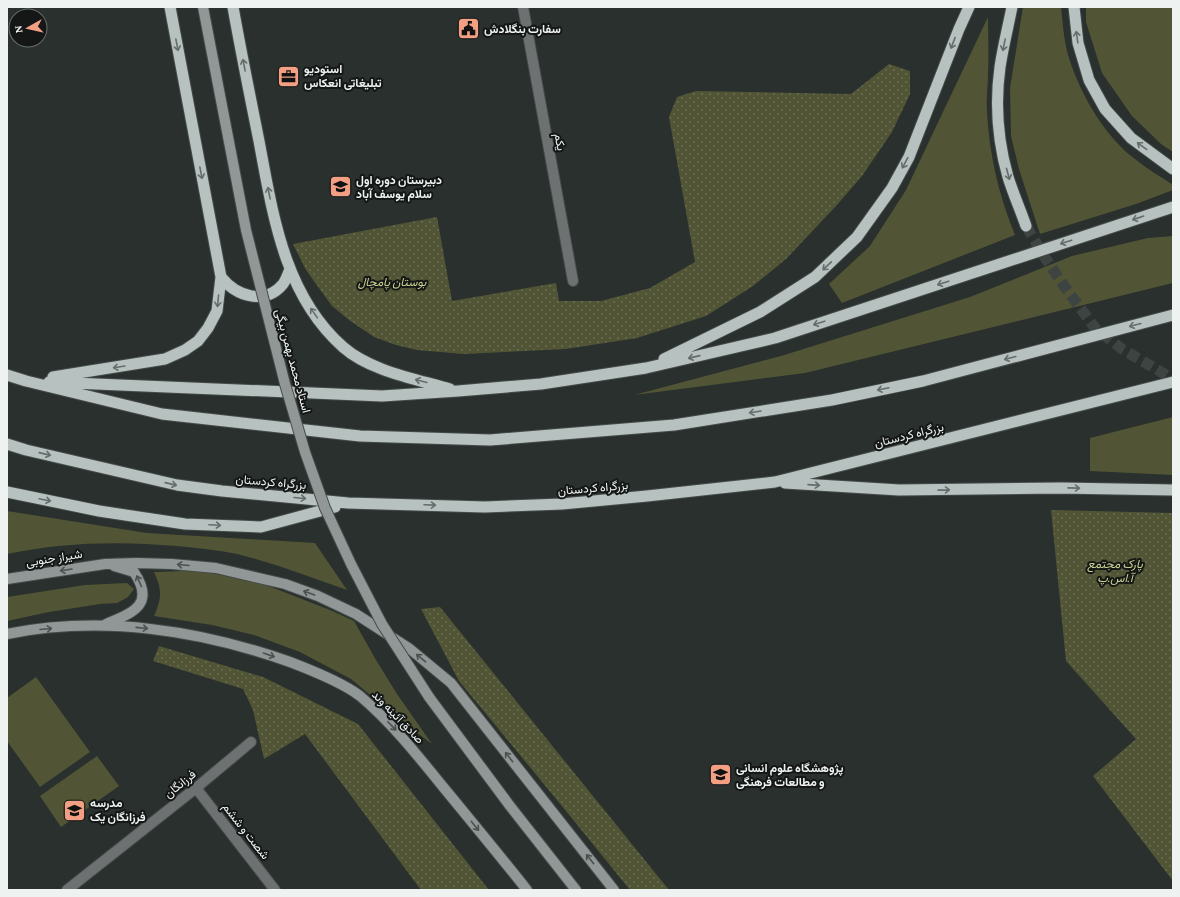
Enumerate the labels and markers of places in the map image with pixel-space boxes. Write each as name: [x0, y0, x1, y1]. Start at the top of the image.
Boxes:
public building icon: سفارت بنگلادش: [455, 16, 481, 42]
place label: سفارت بنگلادش: [484, 22, 561, 37]
place label: استودیو تبلیغاتی انعکاس: [304, 62, 382, 90]
office icon: استودیو تبلیغاتی انعکاس: [276, 63, 302, 89]
place label: دبیرستان دوره اول سلام یوسف آباد: [356, 173, 442, 202]
school or university icon: دبیرستان دوره اول سلام یوسف آباد: [328, 174, 354, 200]
place label: پژوهشگاه علوم انسانی و مطالعات فرهنگی: [736, 761, 843, 790]
school or university icon: پژوهشگاه علوم انسانی و مطالعات فرهنگی: [708, 762, 734, 788]
place label: مدرسه فرزانگان یک: [90, 796, 146, 825]
school or university icon: مدرسه فرزانگان یک: [62, 797, 88, 823]

